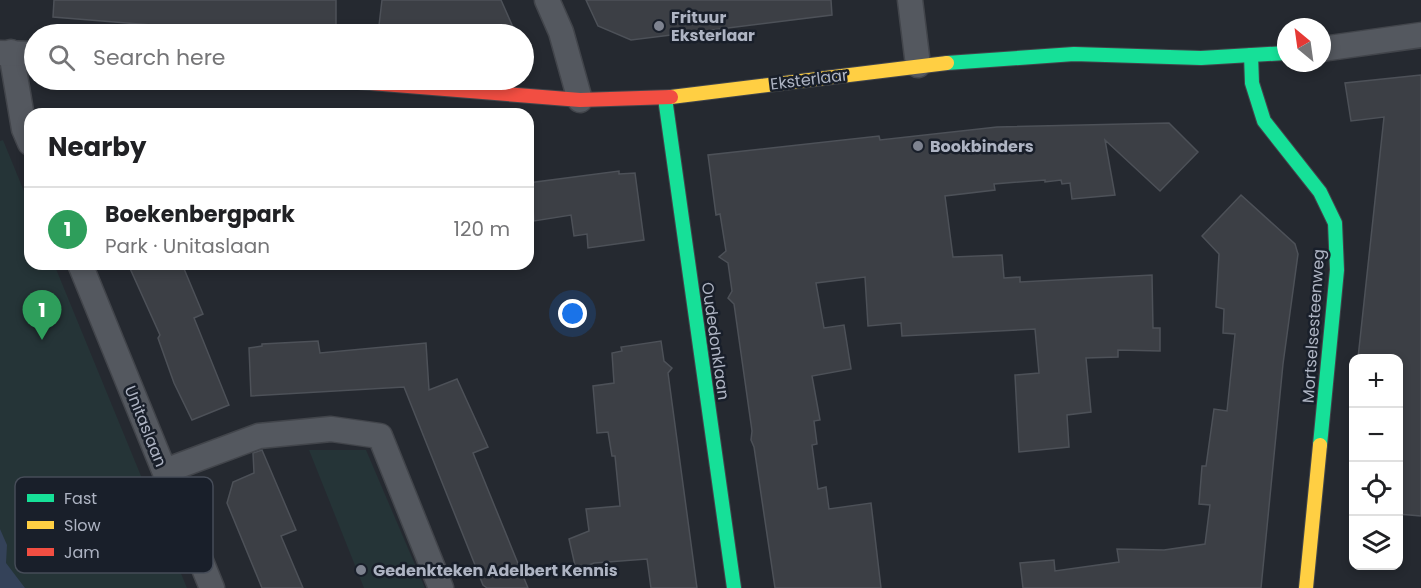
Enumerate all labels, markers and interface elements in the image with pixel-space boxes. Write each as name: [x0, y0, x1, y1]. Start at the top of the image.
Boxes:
place label: Frituur Eksterlaar: [671, 6, 755, 47]
north arrow: [1277, 18, 1331, 72]
marker: Frituur Eksterlaar: [652, 19, 666, 33]
search box: [24, 24, 534, 90]
icon: search: [45, 41, 78, 74]
text: Search here: [93, 42, 226, 73]
street label: Eksterlaar: [769, 63, 849, 96]
text: Nearby: [48, 129, 146, 165]
place label: Bookbinders: [930, 135, 1034, 158]
marker: Bookbinders: [911, 139, 925, 153]
text: Boekenbergpark: [105, 199, 295, 230]
text: 1: [64, 215, 71, 243]
text: 120 m: [454, 215, 510, 243]
text: Park · Unitaslaan: [105, 232, 270, 260]
street label: Mortselsesteenweg: [1297, 248, 1330, 404]
street label: Oudedonklaan: [696, 281, 735, 402]
pin: 1: [22, 290, 62, 340]
your location: [558, 299, 587, 328]
map controls: [1349, 354, 1403, 570]
button: +: [1349, 354, 1403, 408]
street label: Unitaslaan: [119, 382, 172, 470]
button: −: [1349, 408, 1403, 462]
button: locate: [1349, 462, 1403, 516]
legend: [15, 477, 213, 573]
text: Fast: [64, 487, 97, 510]
text: Slow: [64, 514, 101, 537]
button: layers: [1349, 516, 1403, 570]
text: Jam: [64, 541, 100, 564]
place label: Gedenkteken Adelbert Kennis: [373, 559, 618, 582]
marker: Gedenkteken Adelbert Kennis: [354, 563, 368, 577]

